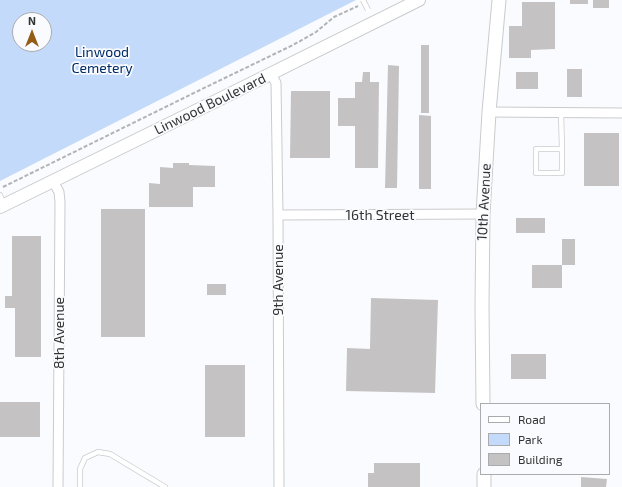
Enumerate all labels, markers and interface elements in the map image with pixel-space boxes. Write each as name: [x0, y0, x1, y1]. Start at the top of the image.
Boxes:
north arrow: [12, 12, 52, 52]
text: N: [28, 14, 36, 27]
park label: Linwood Cemetery: [71, 44, 133, 76]
street label: Linwood Boulevard: [151, 70, 269, 138]
street label: 10th Avenue: [474, 163, 494, 241]
street label: 16th Street: [345, 207, 415, 223]
street label: 9th Avenue: [270, 244, 286, 316]
street label: 8th Avenue: [51, 297, 67, 369]
legend: [480, 403, 610, 475]
text: Road: [518, 412, 546, 426]
text: Park: [518, 432, 543, 446]
text: Building: [518, 452, 562, 466]

